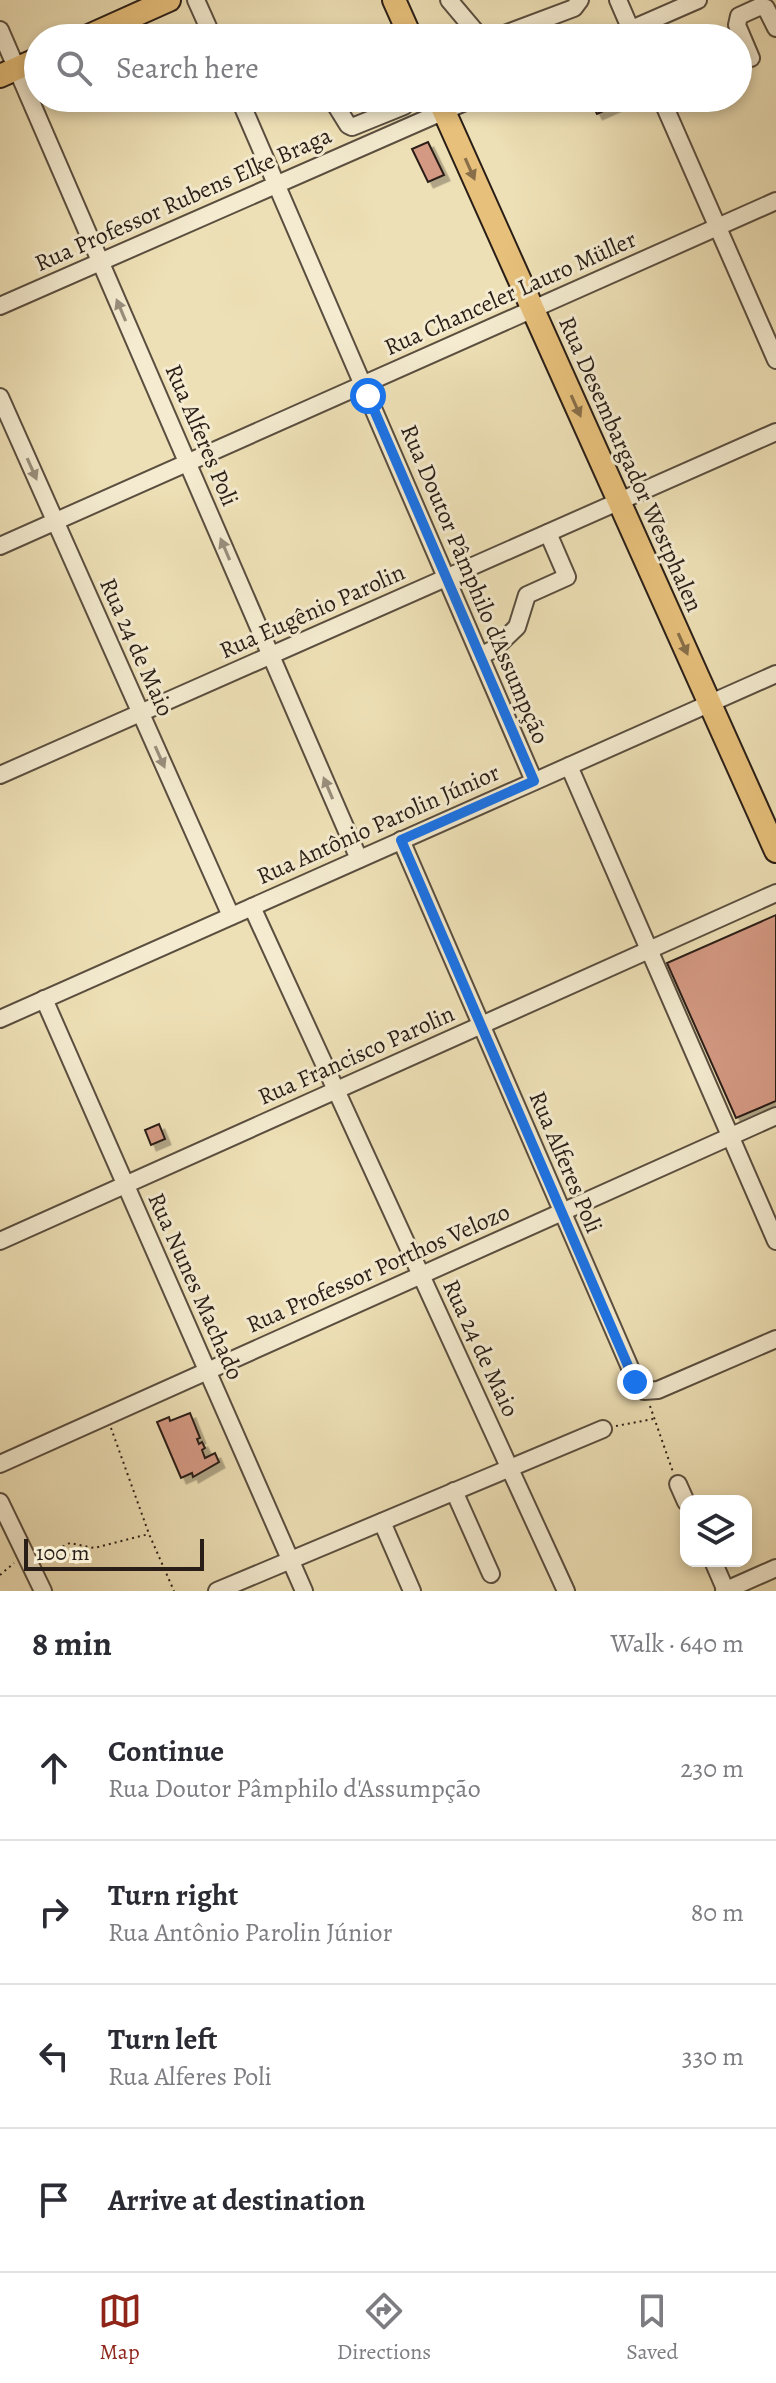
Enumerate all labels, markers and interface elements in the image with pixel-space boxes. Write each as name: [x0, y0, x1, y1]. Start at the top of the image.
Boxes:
search box: [24, 24, 752, 112]
icon: search: [52, 46, 96, 90]
text: Search here: [116, 48, 259, 88]
street label: Rua Professor Rubens Elke Braga: [30, 119, 337, 279]
one-way arrow: [463, 157, 477, 181]
street label: Rua Chanceler Lauro Müller: [379, 223, 641, 363]
one-way arrow: [115, 299, 128, 322]
street label: Rua Desembargador Westphalen: [551, 311, 711, 617]
street label: Rua Alferes Poli: [158, 359, 246, 511]
route start: [350, 378, 386, 414]
one-way arrow: [570, 395, 583, 418]
street label: Rua Doutor Pâmphilo d'Assumpção: [393, 419, 557, 749]
one-way arrow: [25, 457, 38, 480]
one-way arrow: [218, 537, 231, 561]
street label: Rua Eugênio Parolin: [214, 556, 410, 666]
street label: Rua 24 de Maio: [92, 573, 182, 721]
one-way arrow: [676, 632, 689, 655]
one-way arrow: [153, 745, 167, 769]
street label: Rua Antônio Parolin Júnior: [252, 756, 504, 892]
one-way arrow: [322, 776, 335, 799]
street label: Rua Francisco Parolin: [253, 997, 459, 1113]
street label: Rua Alferes Poli: [522, 1086, 610, 1238]
street label: Rua Nunes Machado: [140, 1187, 252, 1385]
street label: Rua Professor Porthos Velozo: [241, 1195, 515, 1341]
street label: Rua 24 de Maio: [435, 1274, 527, 1422]
route end: [617, 1364, 653, 1400]
map controls: [680, 1495, 752, 1567]
button: layers: [680, 1495, 752, 1567]
scale bar: [24, 1535, 204, 1571]
text: 100 m: [36, 1538, 90, 1568]
text: 8 min: [32, 1620, 112, 1667]
text: Walk · 640 m: [611, 1626, 744, 1661]
text: Continue: [108, 1731, 224, 1771]
icon: ahead: [32, 1746, 76, 1790]
text: 230 m: [680, 1751, 744, 1786]
text: Rua Doutor Pâmphilo d'Assumpção: [108, 1771, 481, 1806]
text: Turn right: [108, 1875, 238, 1915]
icon: right: [32, 1890, 76, 1934]
text: 80 m: [691, 1895, 744, 1930]
text: Rua Antônio Parolin Júnior: [108, 1915, 392, 1950]
text: Turn left: [108, 2019, 217, 2059]
icon: left: [32, 2034, 76, 2078]
text: 330 m: [682, 2039, 744, 2074]
text: Rua Alferes Poli: [108, 2059, 272, 2094]
icon: arrive: [32, 2178, 76, 2222]
text: Arrive at destination: [108, 2180, 365, 2220]
tab: Map: [98, 2289, 142, 2367]
tab: Directions: [337, 2289, 431, 2367]
tab: Saved: [626, 2289, 678, 2367]

